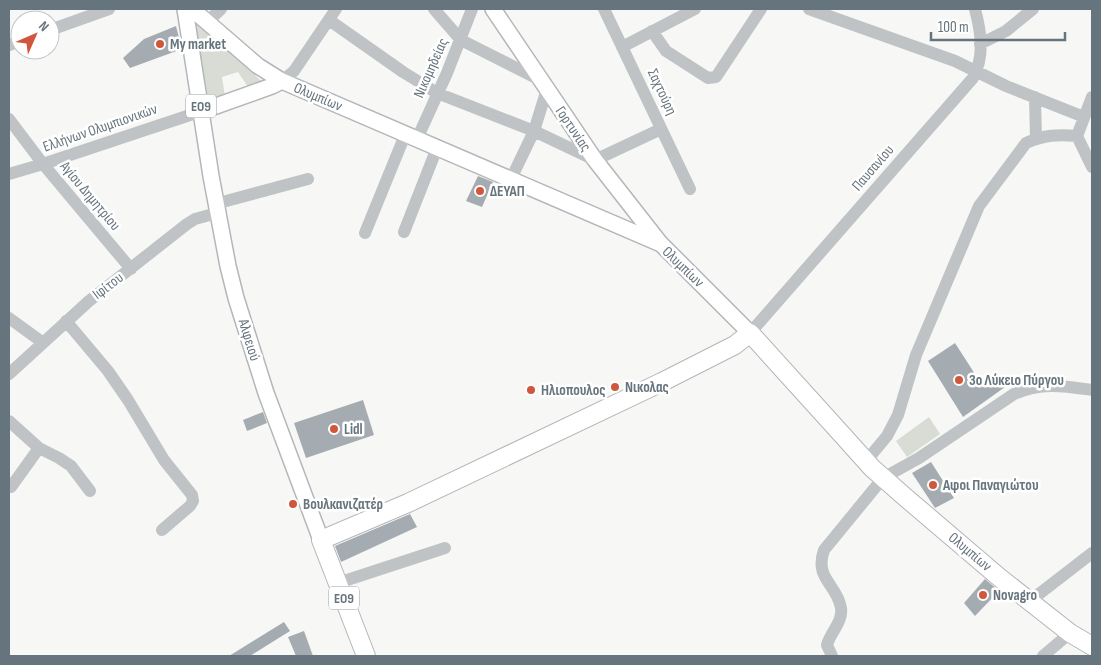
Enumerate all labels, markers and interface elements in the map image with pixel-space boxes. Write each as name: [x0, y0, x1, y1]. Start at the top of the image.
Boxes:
north arrow: [10, 10, 60, 60]
scale bar: [931, 10, 1065, 42]
text: N: [35, 18, 52, 35]
text: 100 m: [938, 18, 969, 37]
place label: My market: [170, 35, 226, 54]
street label: Νικομηδείας: [409, 35, 453, 101]
marker: My market: [154, 38, 166, 50]
street label: Σαχτούρη: [643, 66, 681, 118]
street label: Ολυμπίων: [291, 78, 345, 116]
road number: ΕΟ9: [186, 94, 216, 118]
street label: Ελλήνων Ολυμπιονικών: [40, 100, 160, 156]
street label: Γορτυνίας: [551, 103, 595, 155]
street label: Παυσανίου: [848, 141, 898, 195]
street label: Αγίου Δημητρίου: [55, 157, 124, 234]
place label: ΔΕΥΑΠ: [490, 182, 525, 201]
marker: ΔΕΥΑΠ: [474, 185, 486, 197]
street label: Ολυμπίων: [658, 242, 708, 292]
street label: Ιφίτου: [89, 268, 127, 304]
street label: Αλφειού: [233, 316, 264, 363]
place label: 3o Λύκειο Πύργου: [969, 371, 1064, 390]
marker: 3o Λύκειο Πύργου: [953, 374, 965, 386]
place label: Νικολας: [625, 378, 669, 397]
place label: Ηλιοπουλος: [541, 381, 606, 400]
marker: Νικολας: [609, 381, 621, 393]
marker: Ηλιοπουλος: [525, 384, 537, 396]
place label: Lidl: [344, 420, 363, 439]
marker: Lidl: [328, 423, 340, 435]
place label: Αφοι Παναγιώτου: [942, 476, 1039, 495]
marker: Αφοι Παναγιώτου: [927, 479, 939, 491]
place label: Βουλκανιζατέρ: [303, 495, 383, 514]
marker: Βουλκανιζατέρ: [287, 498, 299, 510]
street label: Ολυμπίων: [944, 528, 996, 576]
road number: ΕΟ9: [329, 586, 359, 610]
place label: Novagro: [993, 586, 1037, 605]
marker: Novagro: [977, 589, 989, 601]

